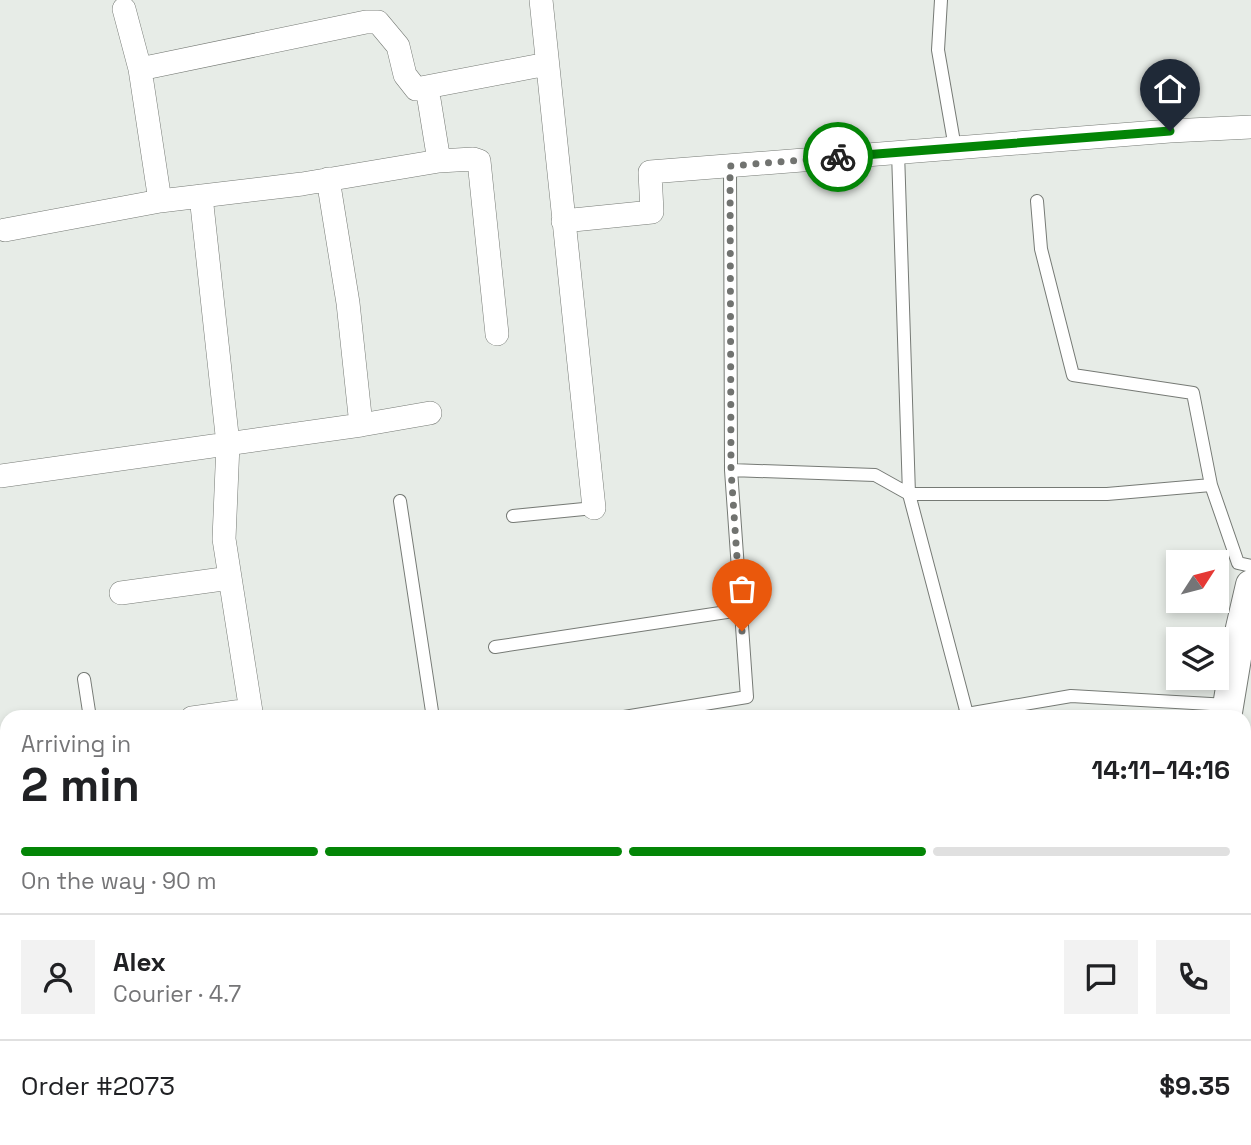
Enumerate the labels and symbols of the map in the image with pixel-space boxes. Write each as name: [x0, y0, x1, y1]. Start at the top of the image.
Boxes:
pin: [1140, 59, 1200, 131]
courier: [803, 122, 873, 192]
north arrow: [1166, 550, 1228, 612]
pin: [712, 559, 772, 631]

